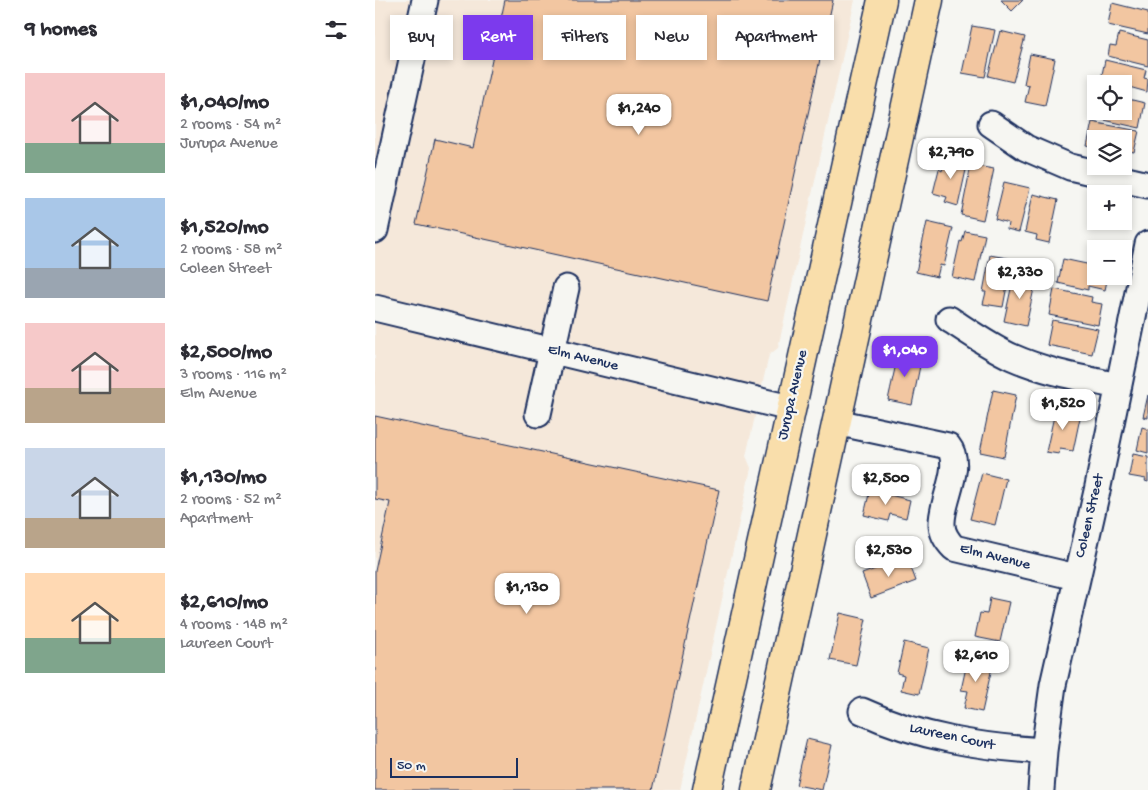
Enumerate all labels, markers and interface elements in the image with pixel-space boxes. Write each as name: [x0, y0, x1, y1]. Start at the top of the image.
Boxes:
chip: Buy: [390, 15, 453, 60]
chip: Rent: [463, 15, 533, 60]
chip: Filters: [543, 15, 626, 60]
chip: New: [636, 15, 707, 60]
chip: Apartment: [717, 15, 834, 60]
icon: filters: [322, 16, 350, 44]
text: 9 homes: [25, 18, 96, 43]
map controls: [1087, 75, 1132, 285]
button: locate: [1087, 75, 1132, 120]
text: $1,040/mo: [180, 91, 269, 116]
icon: home: [65, 93, 125, 153]
pin: $1,240: [598, 94, 680, 136]
text: $1,240: [617, 100, 661, 119]
text: 2 rooms · 54 m²: [180, 116, 281, 135]
button: layers: [1087, 130, 1132, 175]
text: Jurupa Avenue: [180, 135, 278, 154]
pin: $2,790: [910, 138, 992, 180]
text: $2,790: [928, 144, 974, 163]
button: +: [1087, 185, 1132, 230]
text: $1,520/mo: [180, 216, 269, 241]
icon: home: [65, 218, 125, 278]
button: −: [1087, 240, 1132, 285]
text: 2 rooms · 58 m²: [180, 241, 282, 260]
pin: $2,330: [979, 258, 1061, 300]
text: Coleen Street: [180, 260, 271, 279]
text: $2,330: [997, 264, 1043, 283]
pin: $1,040: [864, 336, 946, 378]
text: $2,500/mo: [180, 341, 272, 366]
street label: Elm Avenue: [546, 341, 620, 375]
text: $1,040: [883, 342, 927, 361]
icon: home: [65, 343, 125, 403]
street label: Jurupa Avenue: [774, 348, 812, 442]
text: 3 rooms · 116 m²: [180, 366, 287, 385]
text: Elm Avenue: [180, 385, 257, 404]
pin: $1,520: [1022, 388, 1104, 431]
text: $1,520: [1041, 395, 1085, 414]
pin: $2,500: [845, 464, 927, 506]
text: $1,130/mo: [180, 466, 267, 491]
icon: home: [65, 468, 125, 528]
text: $2,500: [863, 470, 909, 489]
street label: Coleen Street: [1072, 471, 1109, 560]
text: 2 rooms · 52 m²: [180, 491, 282, 510]
text: Apartment: [180, 510, 252, 529]
pin: $2,530: [848, 536, 930, 578]
street label: Elm Avenue: [958, 540, 1032, 574]
text: $2,530: [866, 542, 912, 561]
pin: $1,130: [486, 572, 568, 615]
text: $1,130: [506, 579, 548, 598]
text: $2,610/mo: [180, 591, 268, 616]
icon: home: [65, 593, 125, 653]
text: 4 rooms · 148 m²: [180, 616, 288, 635]
text: Laureen Court: [180, 635, 273, 654]
pin: $2,610: [935, 640, 1017, 683]
text: $2,610: [954, 647, 998, 666]
street label: Laureen Court: [908, 719, 998, 755]
scale bar: [390, 755, 517, 778]
text: 50 m: [397, 758, 426, 775]

